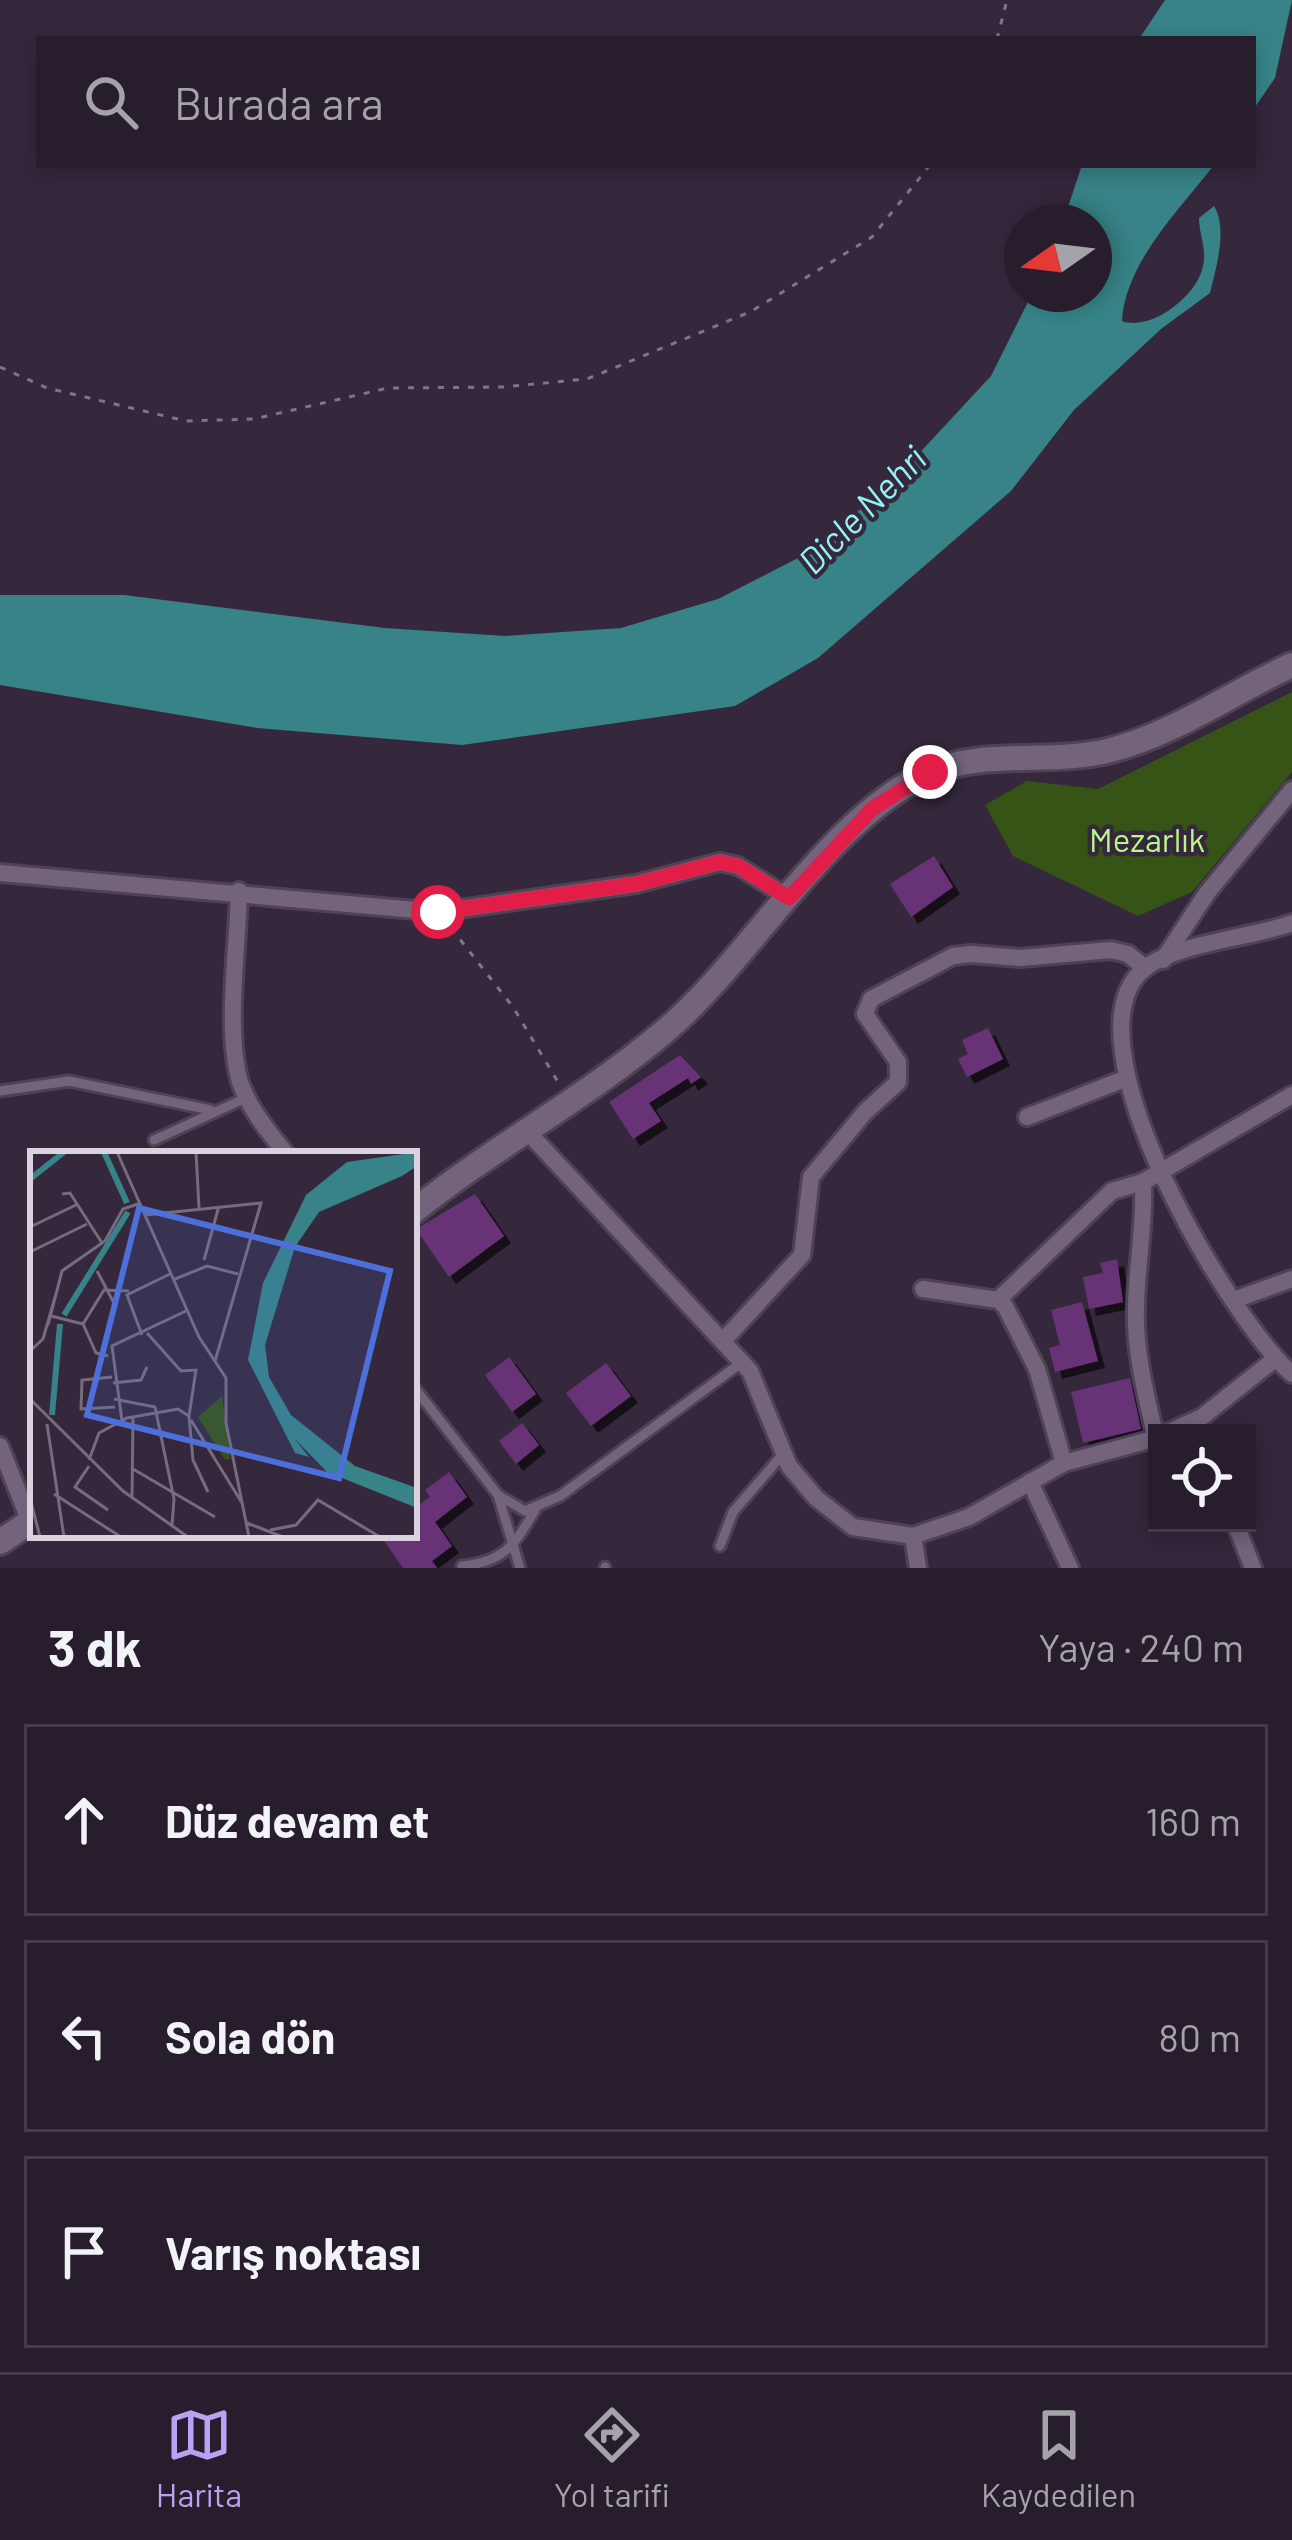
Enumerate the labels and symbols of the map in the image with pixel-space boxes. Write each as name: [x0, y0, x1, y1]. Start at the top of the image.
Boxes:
north arrow: [1004, 204, 1112, 312]
water label: Dicle Nehri: [789, 436, 934, 581]
route end: [903, 745, 957, 799]
park label: Mezarlık: [1089, 819, 1205, 859]
route start: [411, 885, 465, 939]
inset map: [30, 1151, 417, 1538]

